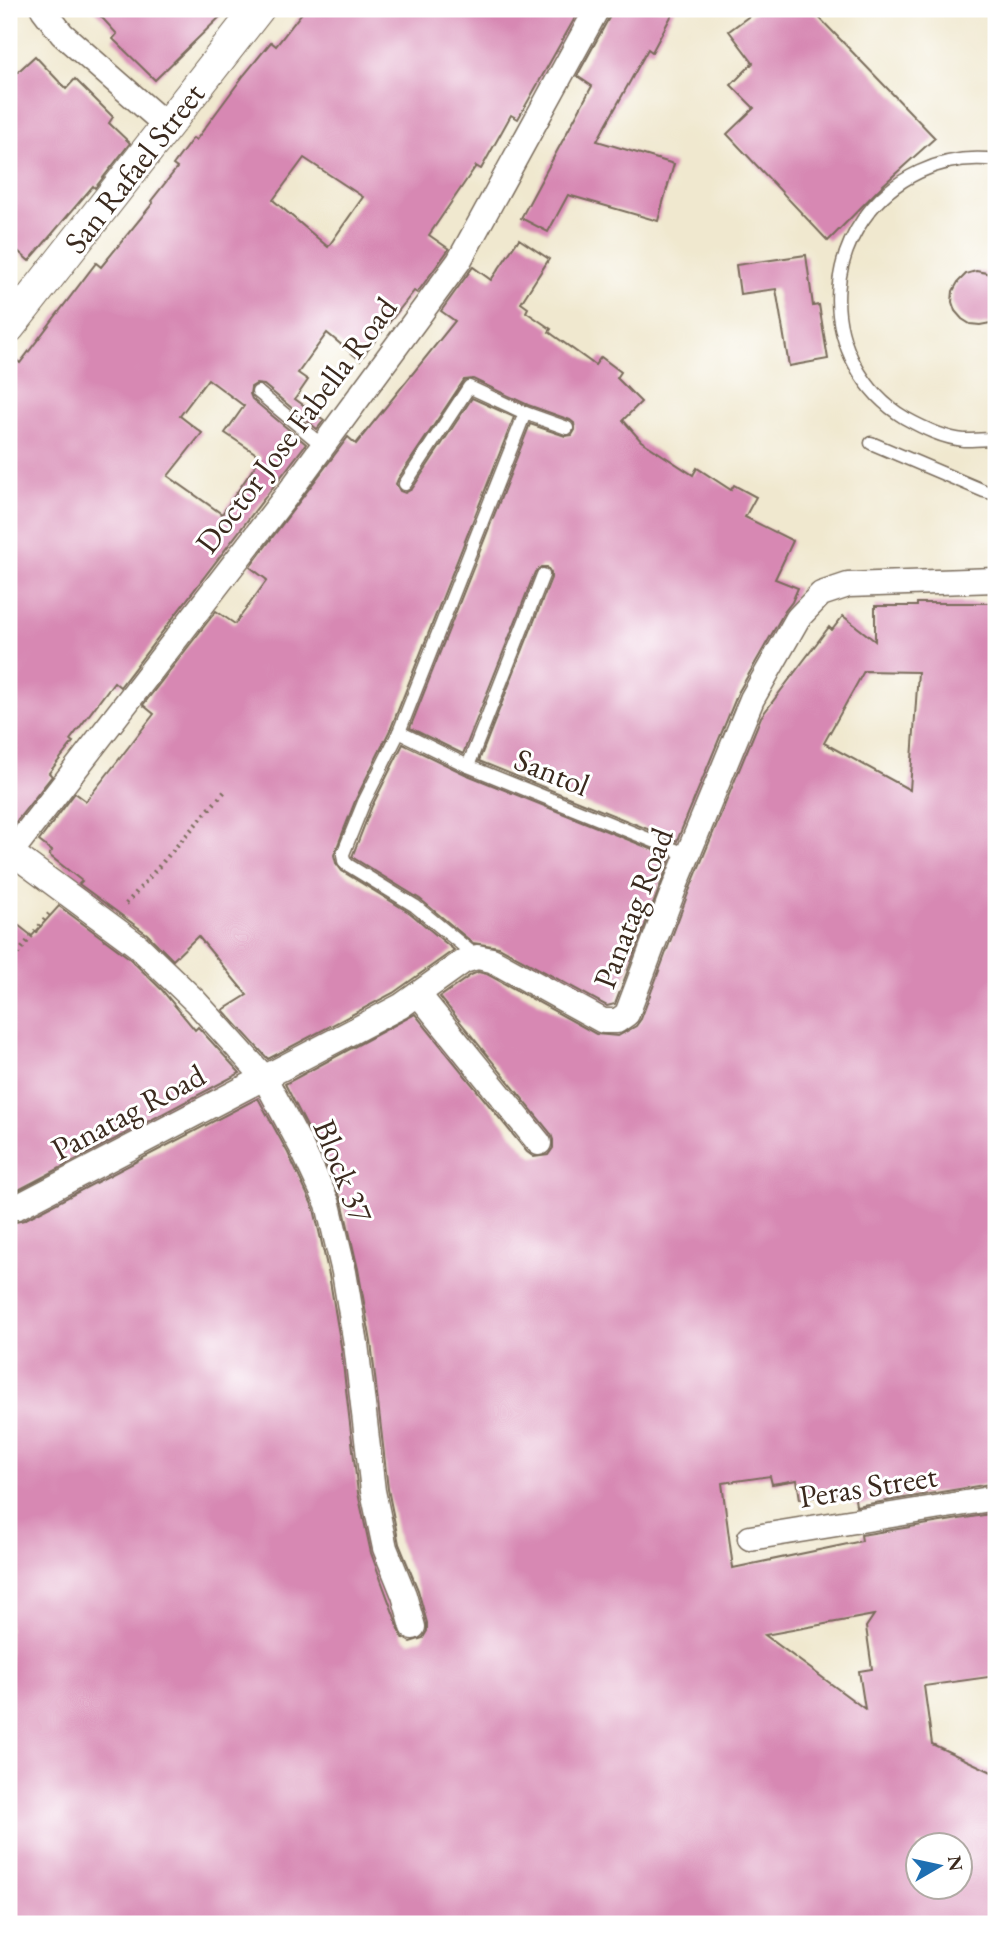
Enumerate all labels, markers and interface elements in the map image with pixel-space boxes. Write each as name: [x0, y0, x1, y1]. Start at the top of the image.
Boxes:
street label: San Rafael Street: [54, 74, 214, 262]
street label: Doctor Jose Fabella Road: [186, 288, 407, 562]
street label: Santol: [508, 738, 596, 806]
street label: Panatag Road: [583, 821, 683, 994]
street label: Panatag Road: [44, 1054, 213, 1170]
street label: Block 37: [303, 1113, 383, 1229]
street label: Peras Street: [796, 1454, 940, 1518]
north arrow: [904, 1832, 974, 1902]
text: N: [942, 1854, 969, 1874]

